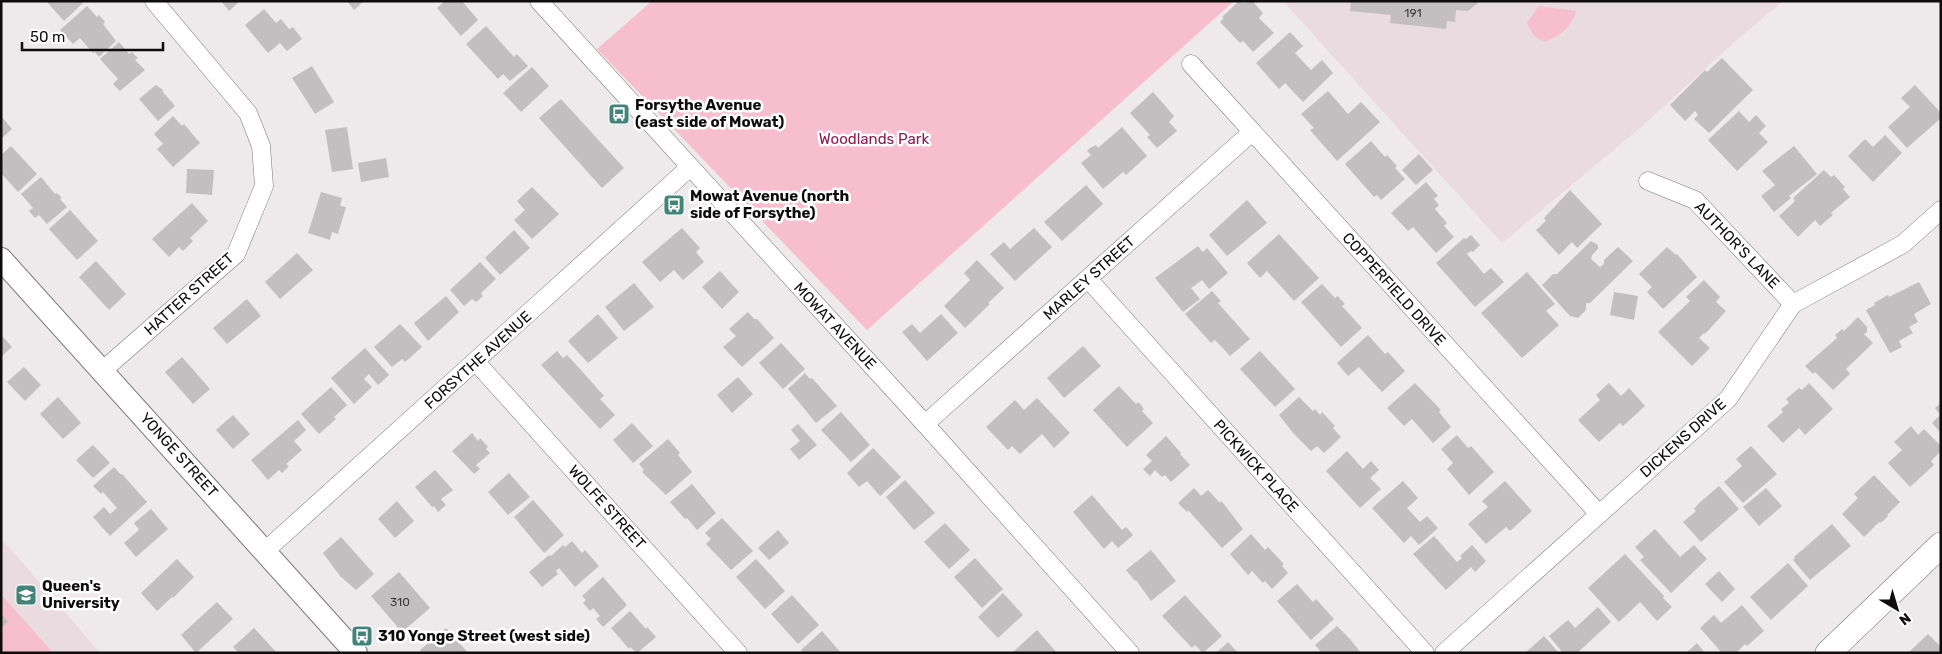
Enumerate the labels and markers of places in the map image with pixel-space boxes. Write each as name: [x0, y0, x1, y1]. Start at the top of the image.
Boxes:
place label: Forsythe Avenue (east side of Mowat): [635, 96, 784, 131]
bus stop icon: Forsythe Avenue (east side of Mowat): [607, 102, 631, 126]
place label: Mowat Avenue (north side of Forsythe): [690, 187, 849, 222]
bus stop icon: Mowat Avenue (north side of Forsythe): [662, 193, 686, 217]
place label: Queen's University: [42, 577, 120, 612]
school or university icon: Queen's University: [14, 583, 38, 607]
bus stop icon: 310 Yonge Street (west side): [350, 624, 374, 648]
place label: 310 Yonge Street (west side): [378, 627, 590, 645]

